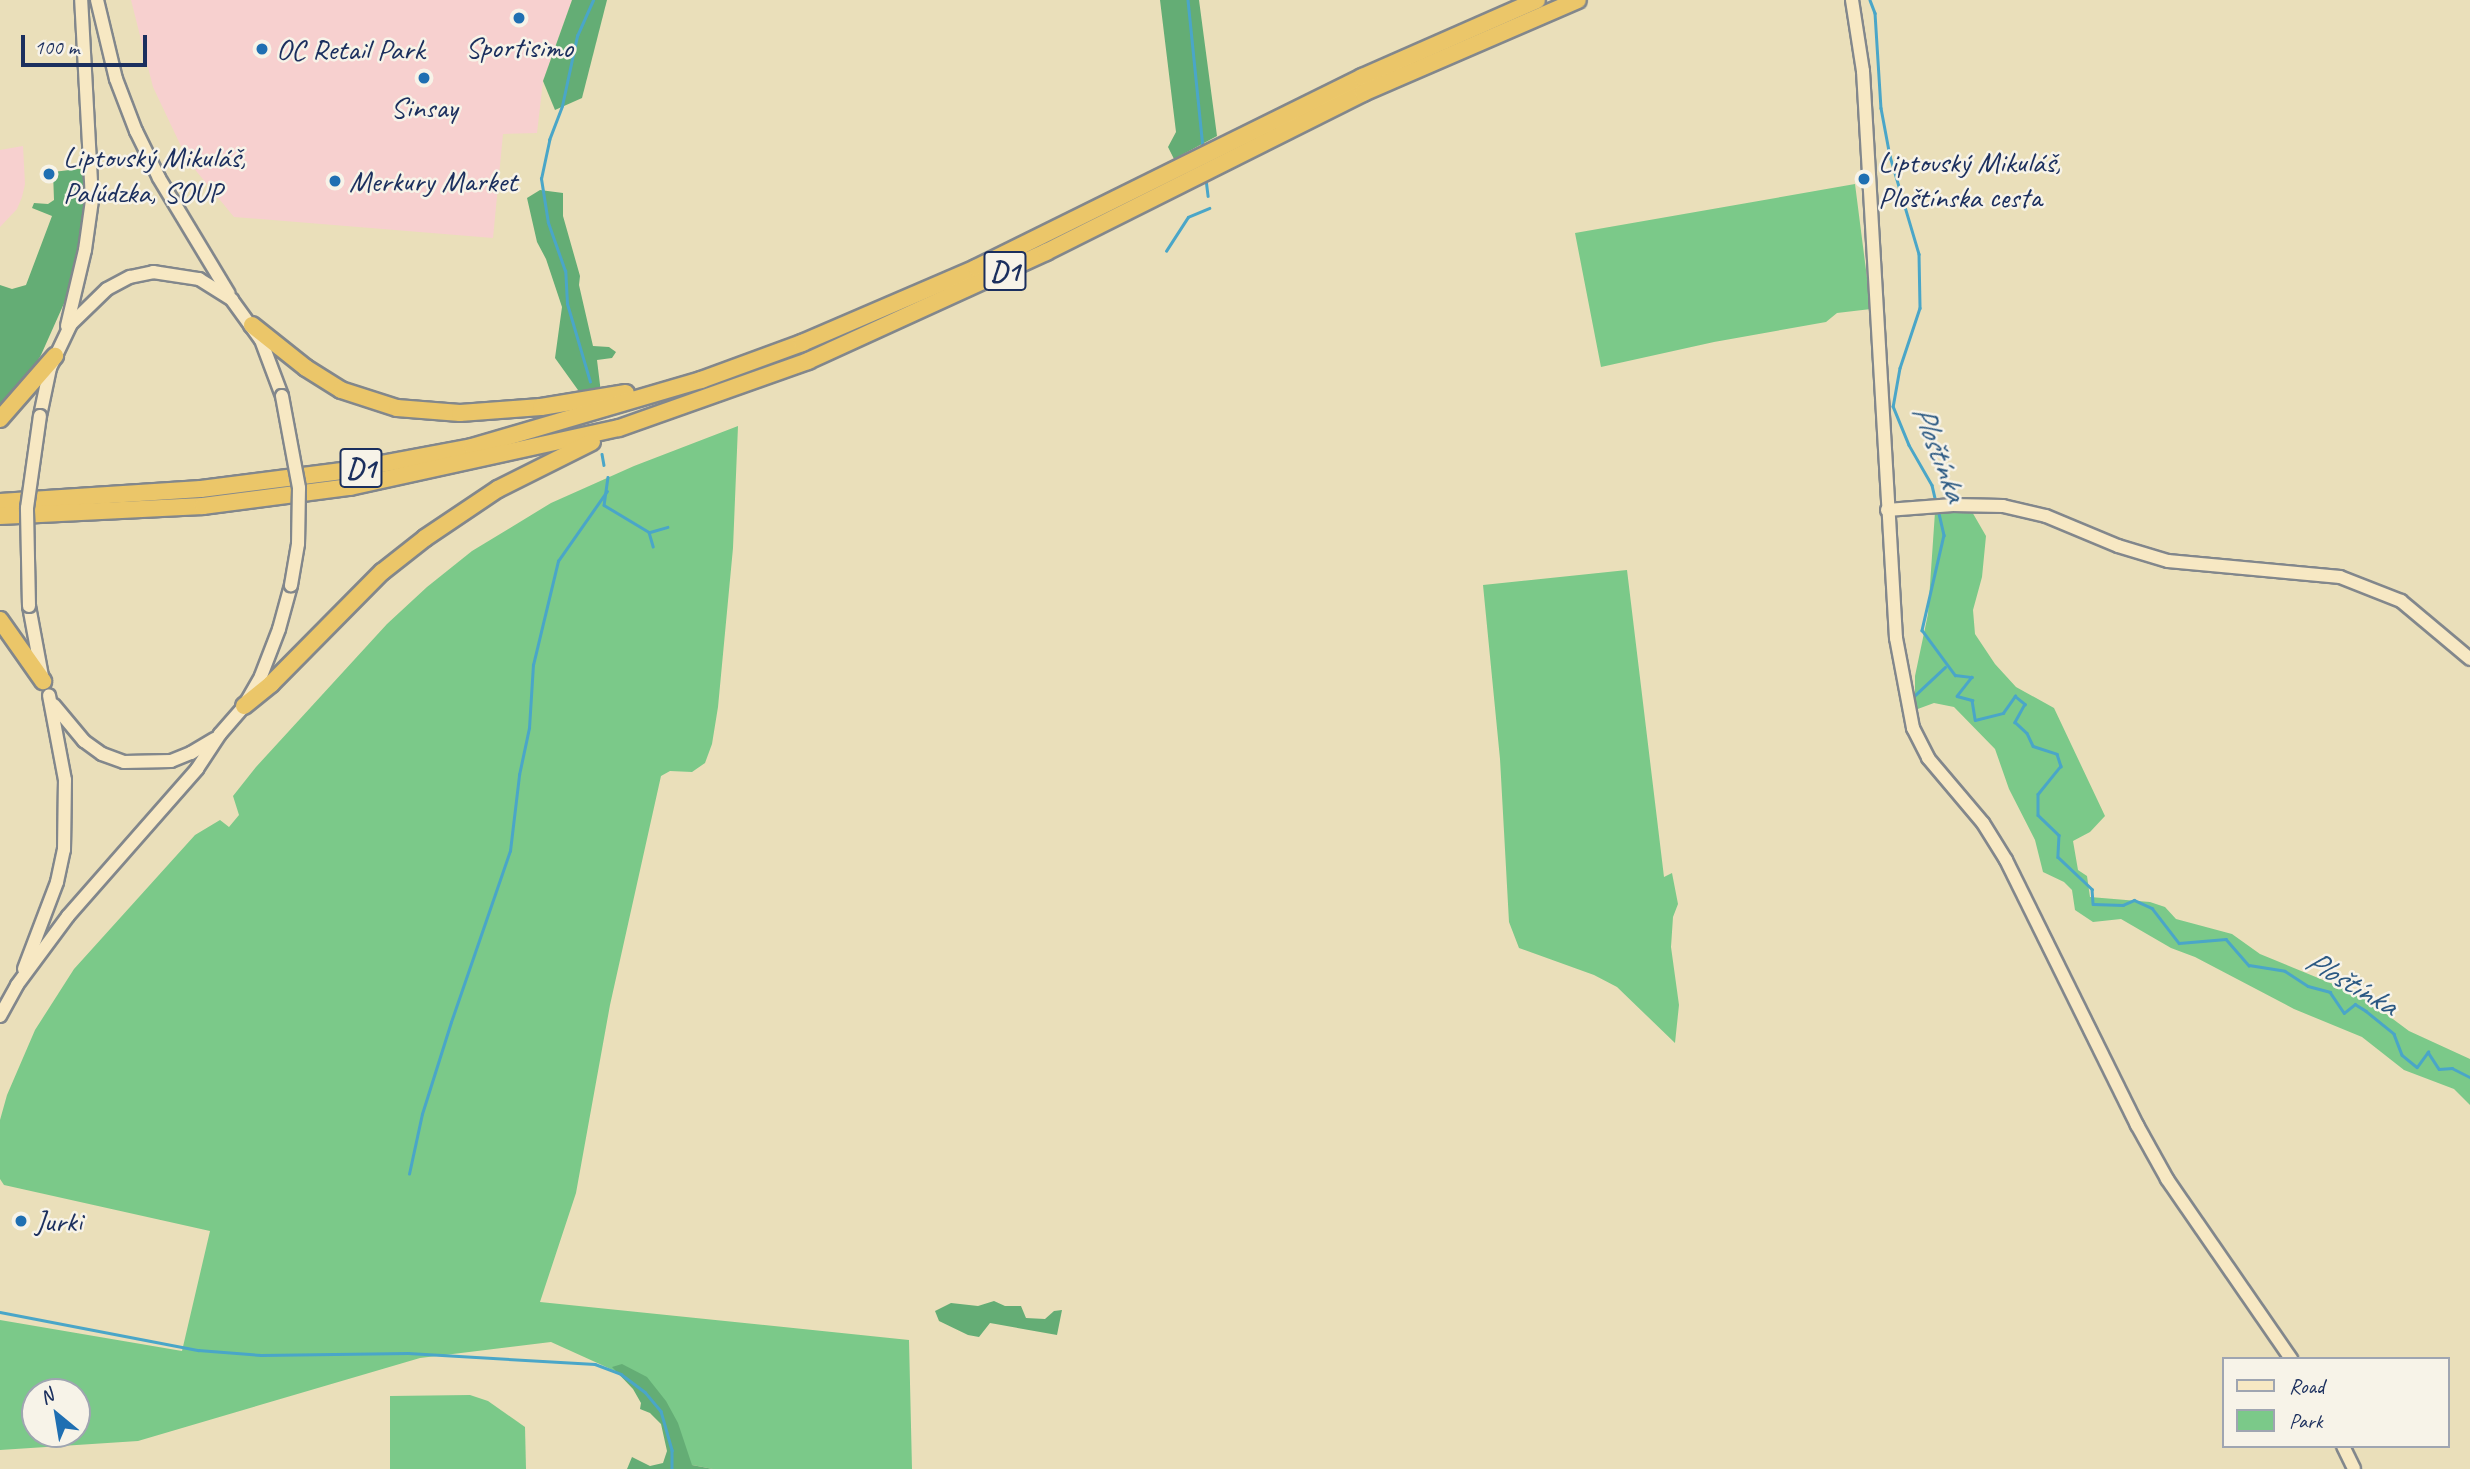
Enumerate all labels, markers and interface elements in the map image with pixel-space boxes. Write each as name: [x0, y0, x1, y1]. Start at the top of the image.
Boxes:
marker: Sportisimo: [511, 10, 527, 26]
scale bar: [24, 21, 150, 65]
place label: Sportisimo: [465, 29, 573, 65]
place label: OC Retail Park: [276, 31, 425, 67]
text: 100 m: [34, 34, 79, 60]
marker: OC Retail Park: [254, 41, 270, 57]
marker: Sinsay: [416, 70, 432, 86]
place label: Sinsay: [391, 89, 457, 125]
place label: Liptovský Mikuláš, Palúdzka, SOUP: [63, 139, 246, 210]
place label: Liptovský Mikuláš, Ploštínska cesta: [1878, 144, 2061, 214]
place label: Merkury Market: [349, 163, 518, 199]
marker: Liptovský Mikuláš, Palúdzka, SOUP: [41, 166, 57, 182]
marker: Liptovský Mikuláš, Ploštínska cesta: [1856, 171, 1872, 187]
marker: Merkury Market: [327, 173, 343, 189]
road number: D1: [982, 246, 1028, 296]
water label: Ploštínka: [1903, 400, 1975, 506]
road number: D1: [338, 444, 384, 492]
water label: Ploštínka: [2298, 942, 2404, 1024]
place label: Jurki: [35, 1203, 82, 1239]
marker: Jurki: [13, 1213, 29, 1229]
legend: [2222, 1357, 2449, 1448]
text: Road: [2289, 1373, 2324, 1399]
north arrow: [21, 1378, 91, 1448]
text: N: [35, 1383, 58, 1410]
text: Park: [2289, 1408, 2322, 1434]

